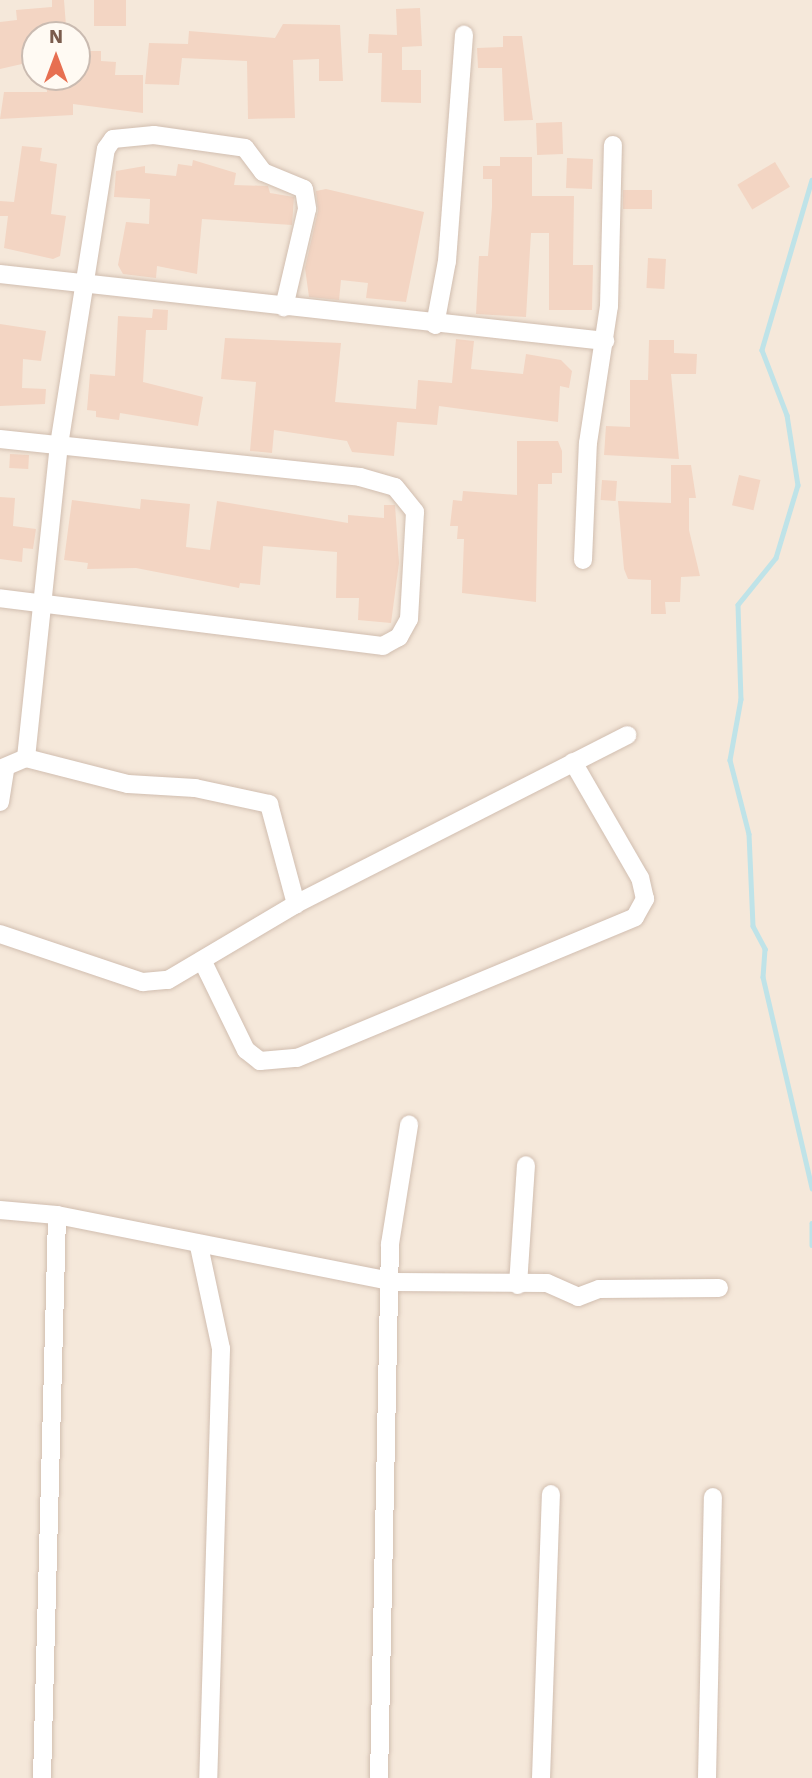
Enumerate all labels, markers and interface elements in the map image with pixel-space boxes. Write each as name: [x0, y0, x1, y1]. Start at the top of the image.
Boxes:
north arrow: [21, 21, 91, 91]
text: N: [49, 25, 63, 48]

